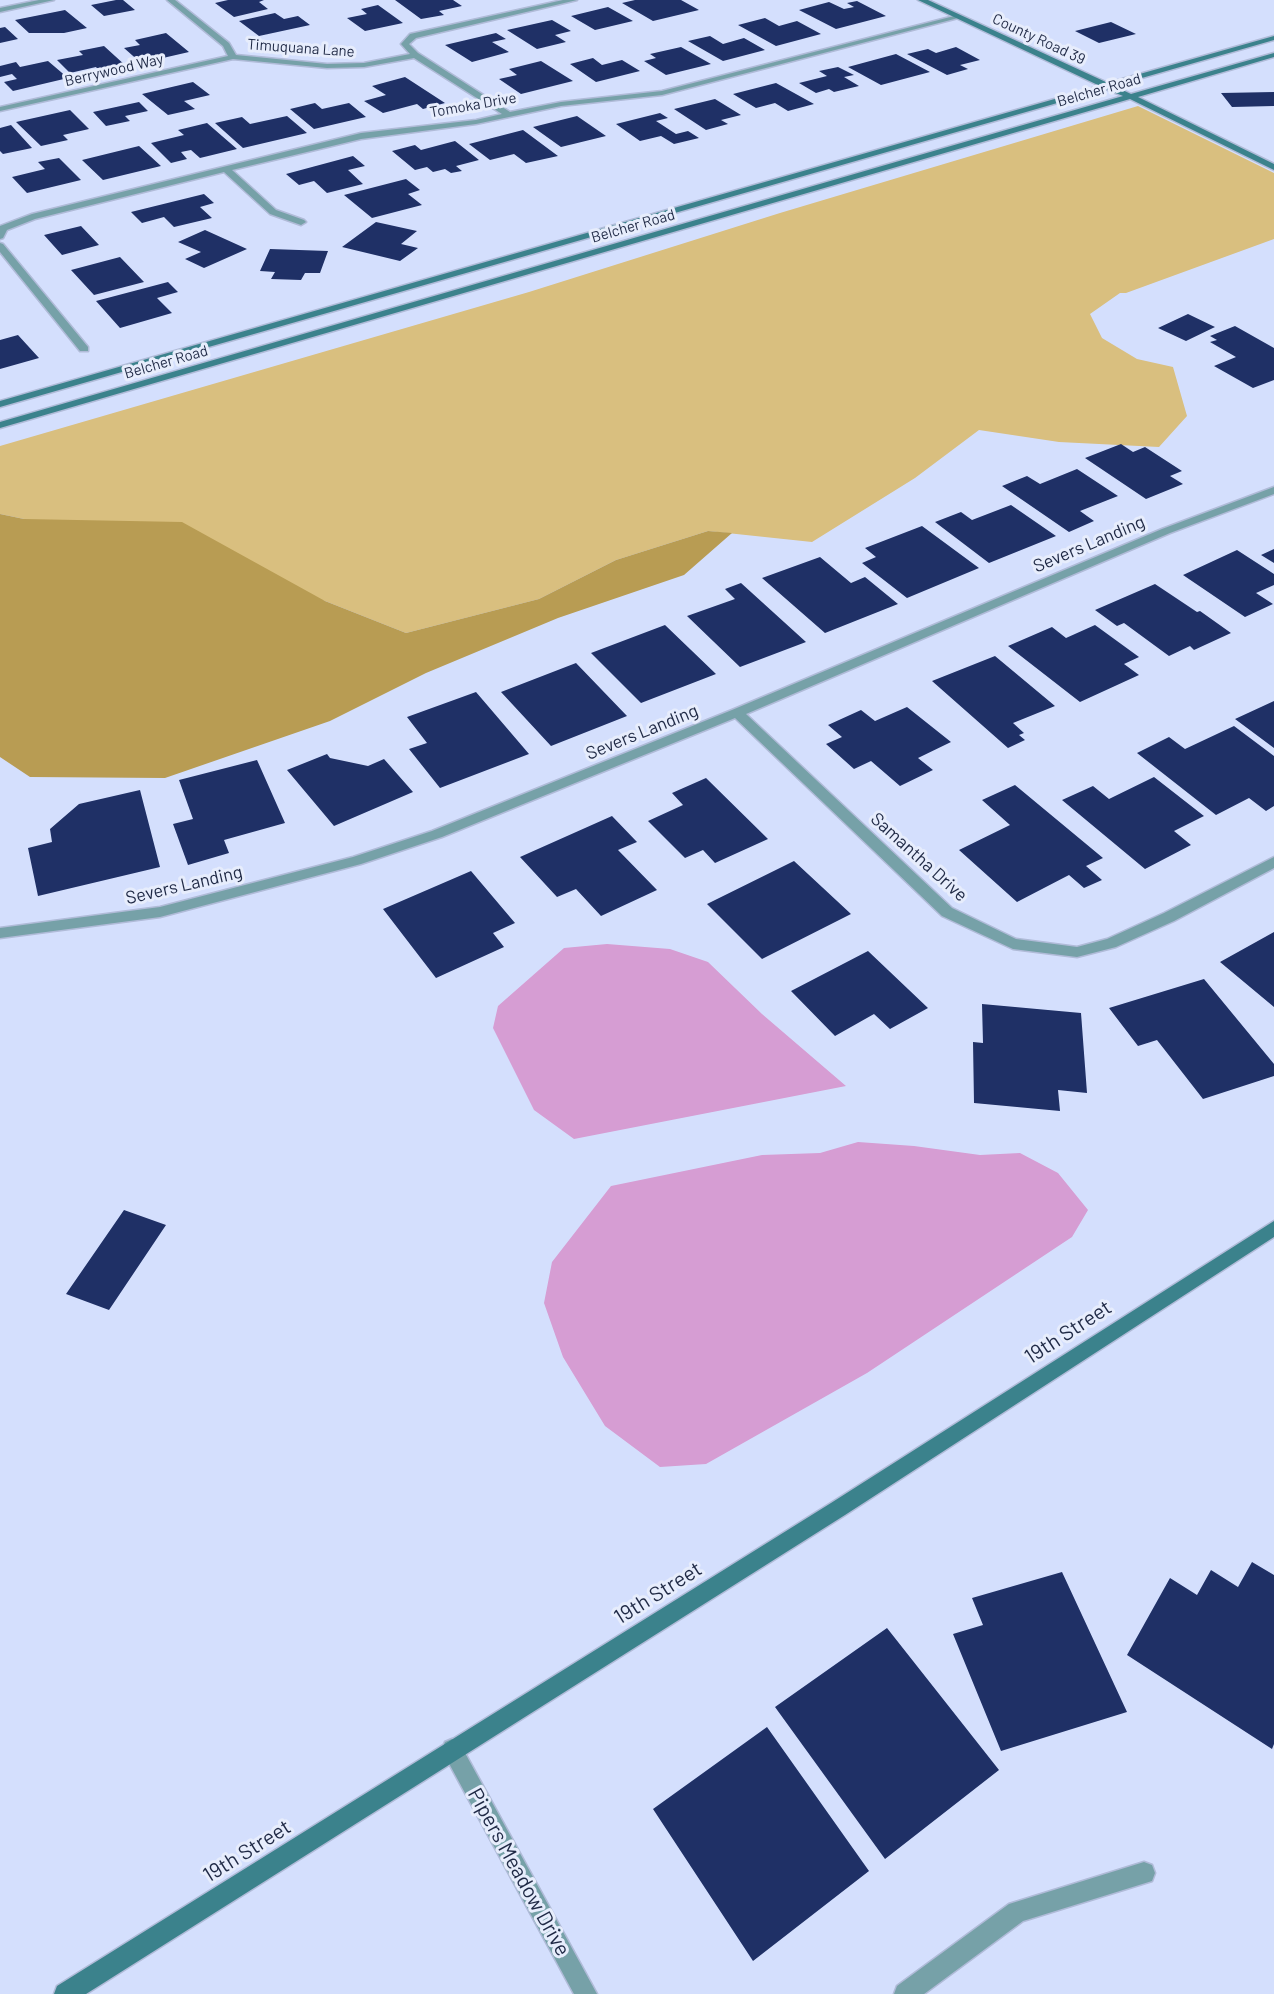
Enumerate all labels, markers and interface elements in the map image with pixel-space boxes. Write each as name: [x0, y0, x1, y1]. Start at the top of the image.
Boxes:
street label: County Road 39: [990, 10, 1088, 68]
street label: Timuquana Lane: [247, 35, 355, 61]
street label: Berrywood Way: [63, 50, 165, 90]
street label: Belcher Road: [1055, 69, 1143, 111]
street label: Tomoka Drive: [428, 89, 518, 121]
street label: Belcher Road: [589, 205, 677, 247]
street label: Belcher Road: [122, 341, 210, 383]
street label: Severs Landing: [1030, 511, 1148, 577]
street label: Severs Landing: [583, 700, 701, 764]
street label: Samantha Drive: [866, 808, 972, 906]
street label: Severs Landing: [123, 861, 245, 909]
street label: 19th Street: [1020, 1295, 1116, 1369]
street label: 19th Street: [609, 1556, 707, 1630]
street label: Pipers Meadow Drive: [462, 1784, 576, 1960]
street label: 19th Street: [198, 1814, 296, 1888]

